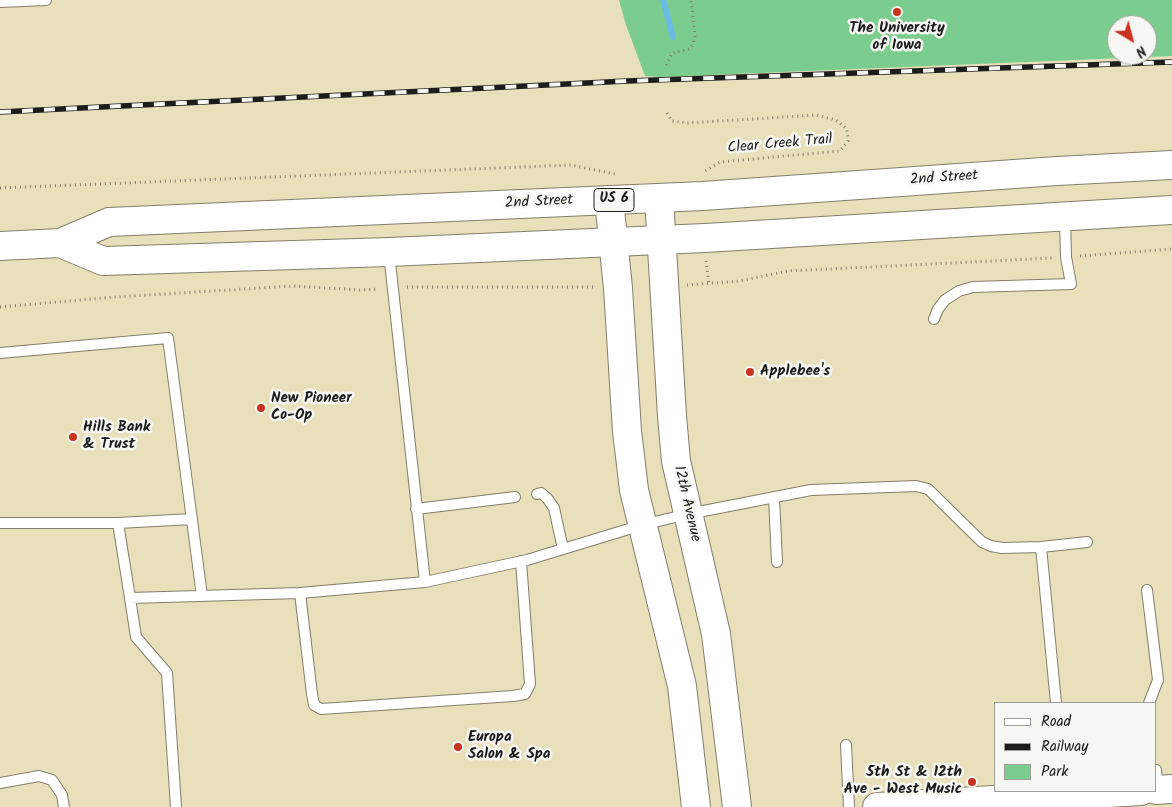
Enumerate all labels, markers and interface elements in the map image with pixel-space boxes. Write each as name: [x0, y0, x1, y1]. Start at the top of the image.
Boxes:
marker: The University of Iowa: [891, 6, 903, 18]
north arrow: [1107, 15, 1157, 65]
place label: The University of Iowa: [849, 20, 945, 55]
text: N: [1130, 40, 1151, 63]
street label: Clear Creek Trail: [727, 131, 833, 159]
street label: 2nd Street: [909, 168, 979, 190]
road number: US 6: [594, 188, 634, 212]
street label: 2nd Street: [504, 192, 574, 214]
place label: Applebee's: [760, 363, 830, 381]
marker: Applebee's: [744, 366, 756, 378]
place label: New Pioneer Co-Op: [271, 390, 352, 425]
marker: New Pioneer Co-Op: [255, 402, 267, 414]
place label: Hills Bank & Trust: [83, 419, 150, 454]
marker: Hills Bank & Trust: [67, 431, 79, 443]
street label: 12th Avenue: [669, 464, 703, 544]
legend: [994, 702, 1157, 792]
text: Road: [1041, 710, 1071, 734]
place label: Europa Salon & Spa: [468, 729, 550, 764]
text: Railway: [1041, 735, 1088, 759]
marker: Europa Salon & Spa: [452, 741, 464, 753]
text: Park: [1041, 760, 1068, 784]
place label: 5th St & 12th Ave - West Music: [844, 764, 962, 799]
marker: 5th St & 12th Ave - West Music: [966, 776, 978, 788]

